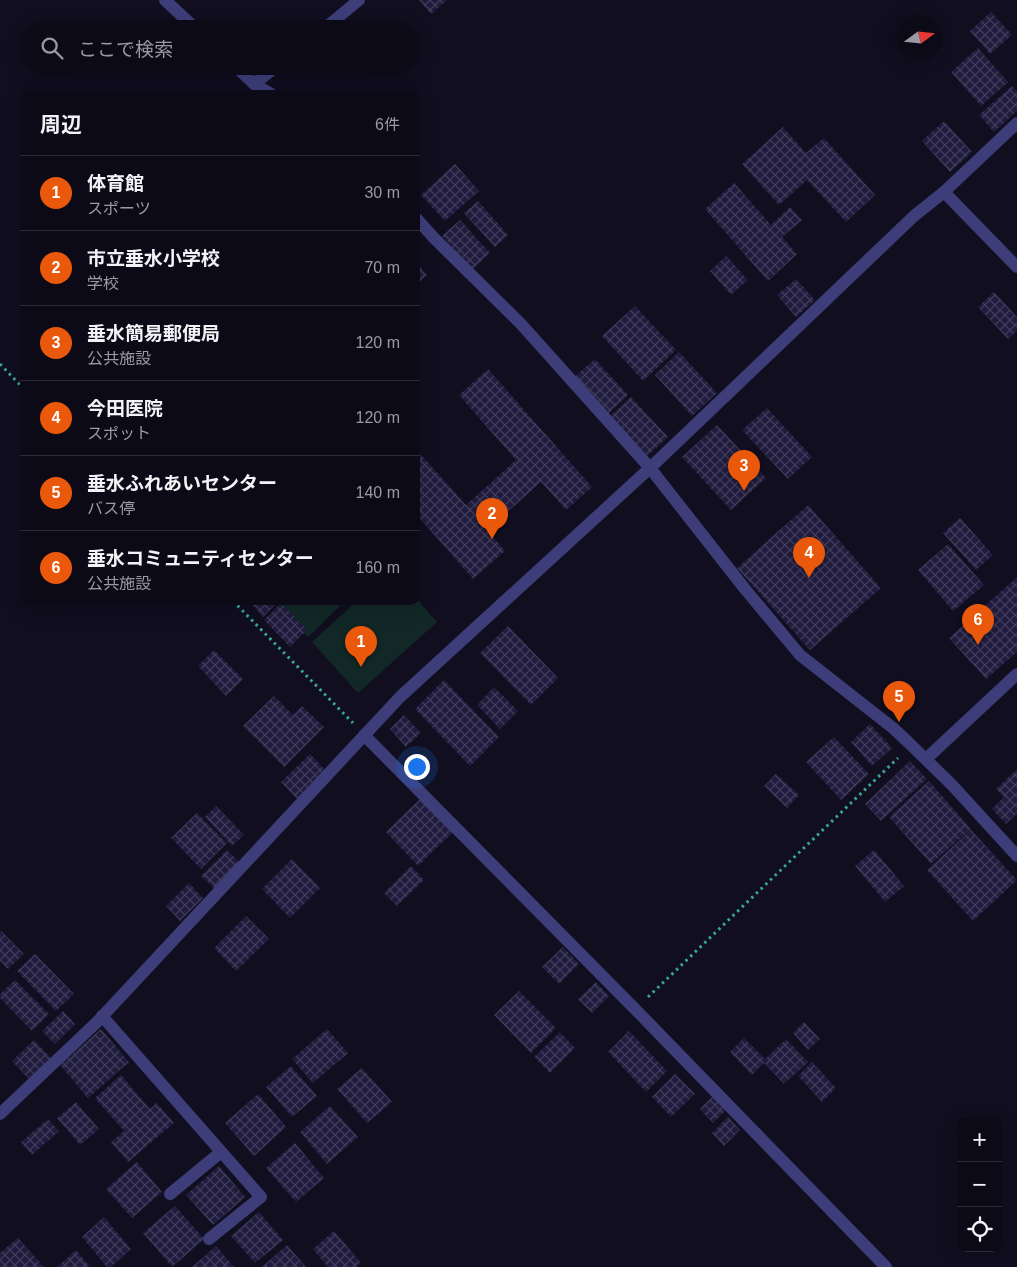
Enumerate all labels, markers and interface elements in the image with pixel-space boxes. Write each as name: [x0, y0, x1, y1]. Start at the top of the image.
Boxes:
north arrow: [897, 15, 942, 60]
search box: [20, 20, 420, 75]
icon: search: [38, 34, 66, 62]
text: ここで検索: [78, 39, 173, 60]
text: 周辺: [40, 113, 82, 136]
text: 6件: [375, 116, 400, 133]
text: 体育館: [87, 173, 144, 194]
text: 1: [52, 184, 60, 201]
text: 30 m: [364, 184, 400, 201]
text: スポーツ: [87, 200, 151, 217]
text: 市立垂水小学校: [87, 248, 220, 269]
text: 2: [52, 259, 60, 276]
text: 70 m: [364, 259, 400, 276]
text: 学校: [87, 275, 119, 292]
text: 垂水簡易郵便局: [87, 323, 220, 344]
text: 3: [52, 334, 60, 351]
text: 120 m: [356, 334, 400, 351]
text: 公共施設: [87, 350, 151, 367]
text: 今田医院: [87, 398, 163, 419]
text: 4: [52, 409, 60, 426]
text: 120 m: [356, 409, 400, 426]
text: スポット: [87, 425, 151, 442]
pin: 3: [728, 450, 760, 491]
text: 垂水ふれあいセンター: [87, 473, 277, 494]
text: 5: [52, 484, 60, 501]
text: 140 m: [356, 484, 400, 501]
pin: 2: [476, 498, 508, 539]
text: バス停: [87, 500, 135, 517]
pin: 4: [793, 537, 825, 578]
text: 垂水コミュニティセンター: [87, 548, 314, 569]
text: 6: [52, 559, 60, 576]
text: 160 m: [356, 559, 400, 576]
text: 公共施設: [87, 575, 151, 592]
pin: 6: [962, 604, 994, 645]
pin: 1: [345, 626, 377, 667]
pin: 5: [883, 681, 915, 722]
your location: [404, 754, 430, 780]
map controls: [957, 1117, 1002, 1252]
button: +: [957, 1117, 1002, 1162]
button: −: [957, 1162, 1002, 1207]
button: locate: [957, 1207, 1002, 1252]

